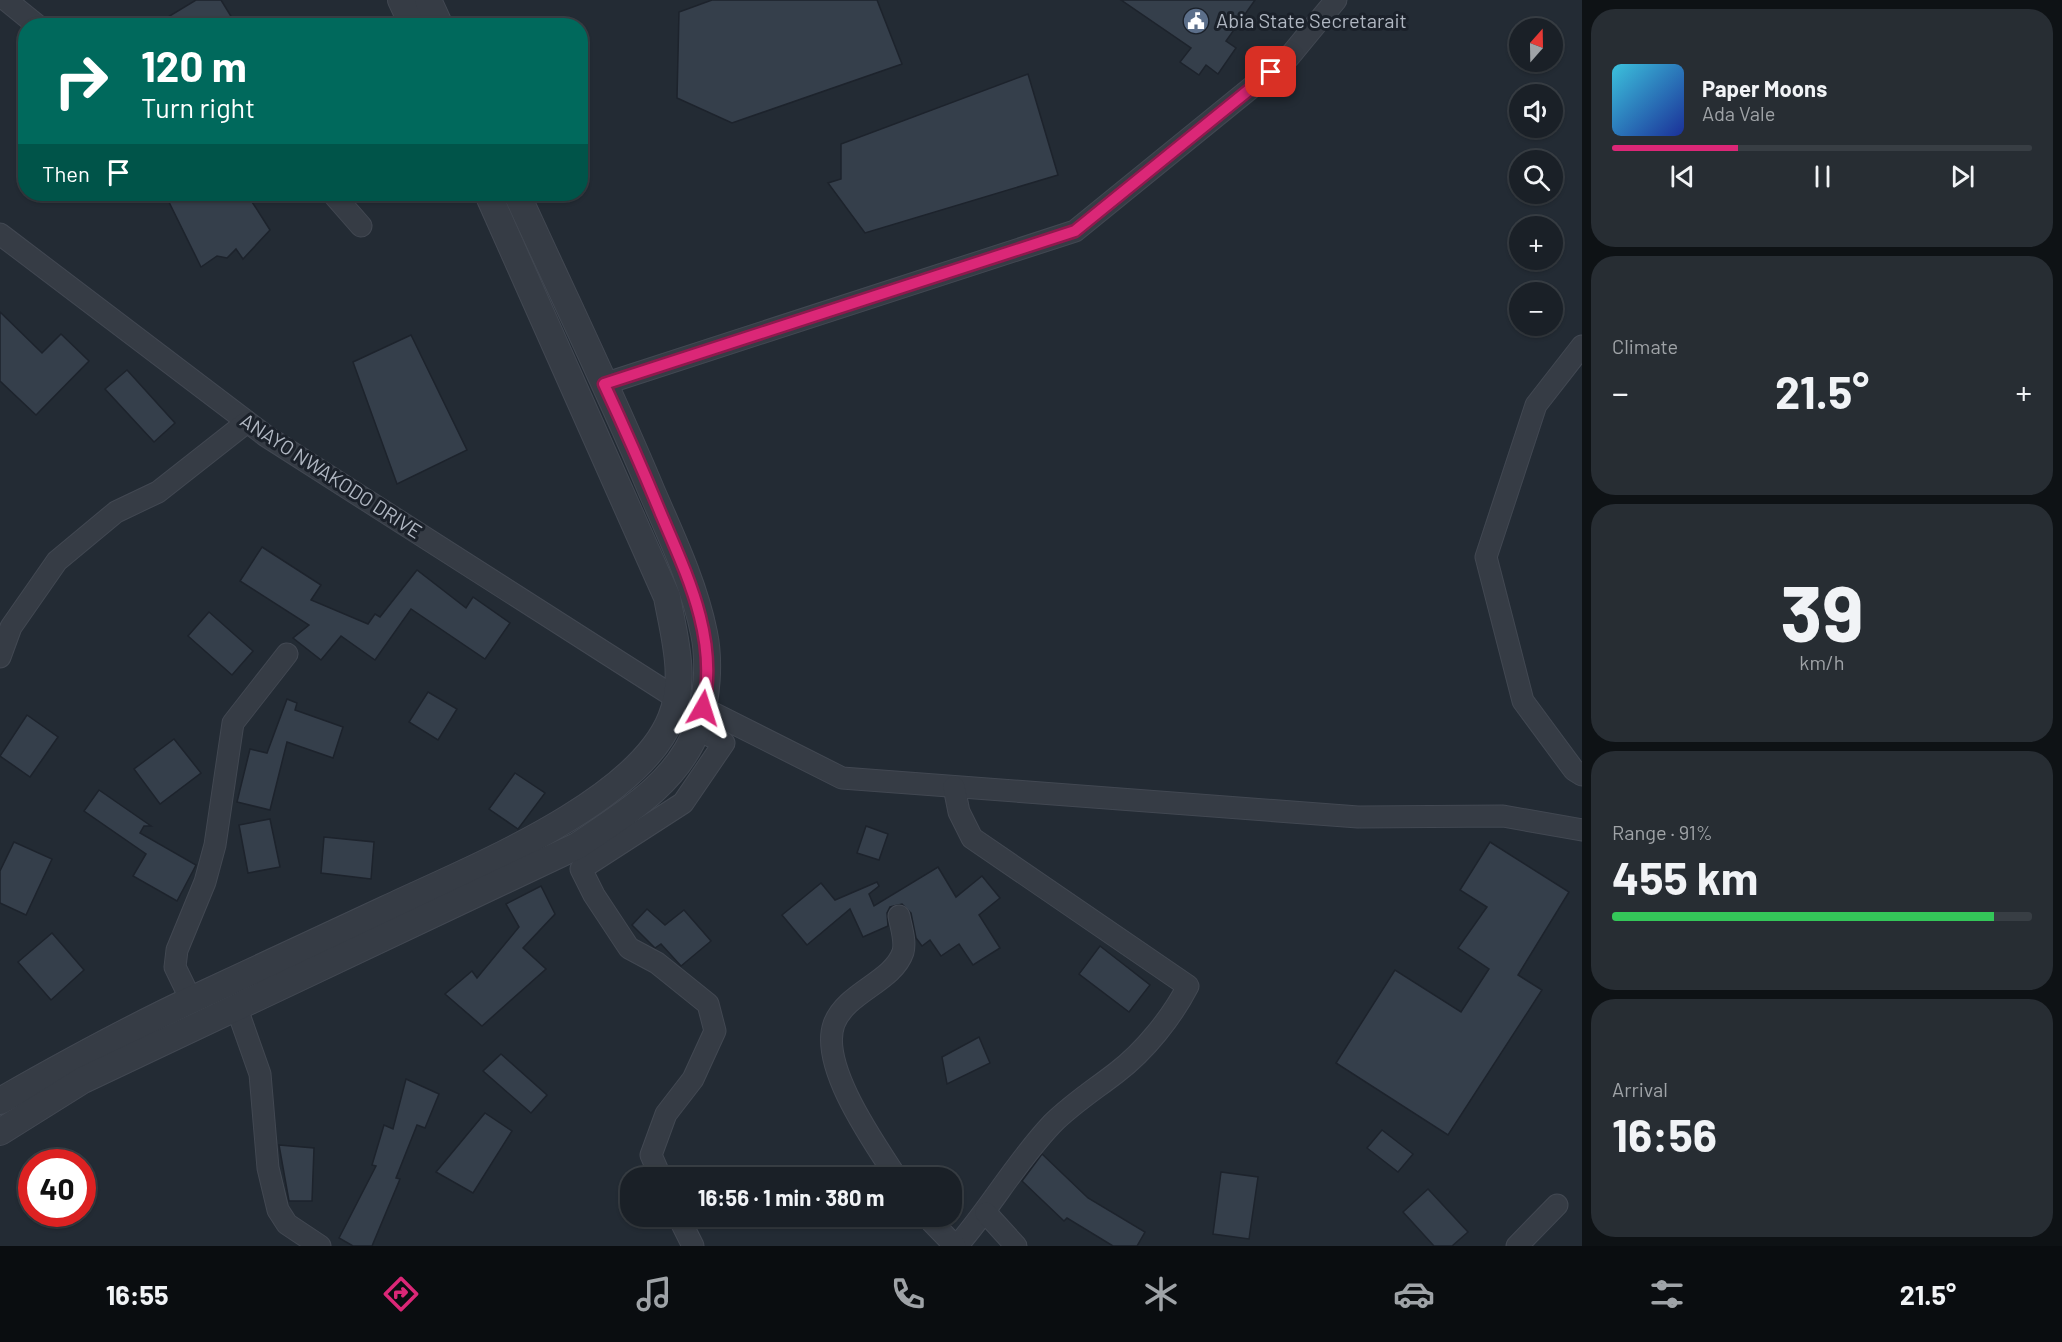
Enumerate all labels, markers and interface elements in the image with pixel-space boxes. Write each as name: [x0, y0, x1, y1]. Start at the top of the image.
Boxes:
public building icon: Abia State Secretarait: [1181, 6, 1211, 36]
place label: Abia State Secretarait: [1216, 8, 1407, 32]
north arrow: [1509, 18, 1563, 72]
map controls: [1509, 18, 1563, 336]
text: 120 m: [141, 40, 247, 90]
icon: right: [42, 42, 120, 120]
pin: [1245, 46, 1296, 97]
icon: arrive: [1254, 55, 1287, 88]
text: Paper Moons: [1702, 75, 1827, 101]
button: sound: [1509, 84, 1563, 138]
text: Turn right: [141, 91, 255, 123]
text: Ada Vale: [1702, 101, 1775, 125]
button: search: [1509, 150, 1563, 204]
icon: arrive: [102, 156, 135, 189]
text: Then: [42, 160, 90, 186]
icon: previous: [1666, 160, 1699, 193]
icon: pause: [1806, 160, 1839, 193]
icon: next: [1946, 160, 1979, 193]
button: +: [1509, 216, 1563, 270]
button: −: [1509, 282, 1563, 336]
text: Climate: [1612, 334, 1678, 358]
text: 21.5°: [1775, 364, 1869, 418]
text: −: [1612, 372, 1629, 412]
text: +: [2016, 372, 2032, 412]
street label: ANAYO NWAKODO DRIVE: [236, 407, 427, 543]
text: 39: [1780, 564, 1864, 658]
text: km/h: [1799, 650, 1845, 674]
position arrow: [671, 676, 735, 740]
text: Range · 91%: [1612, 820, 1713, 844]
text: 455 km: [1612, 850, 1758, 904]
text: Arrival: [1612, 1077, 1668, 1101]
text: 16:56: [1612, 1107, 1717, 1161]
speed limit sign: 40: [18, 1149, 96, 1227]
text: 16:56 · 1 min · 380 m: [698, 1184, 884, 1210]
icon: directions: [380, 1273, 422, 1315]
icon: music: [633, 1273, 675, 1315]
icon: phone: [887, 1273, 929, 1315]
icon: climate: [1140, 1273, 1182, 1315]
icon: car: [1393, 1273, 1435, 1315]
icon: filters: [1646, 1273, 1688, 1315]
text: 16:55: [106, 1278, 169, 1310]
text: 21.5°: [1900, 1278, 1956, 1310]

